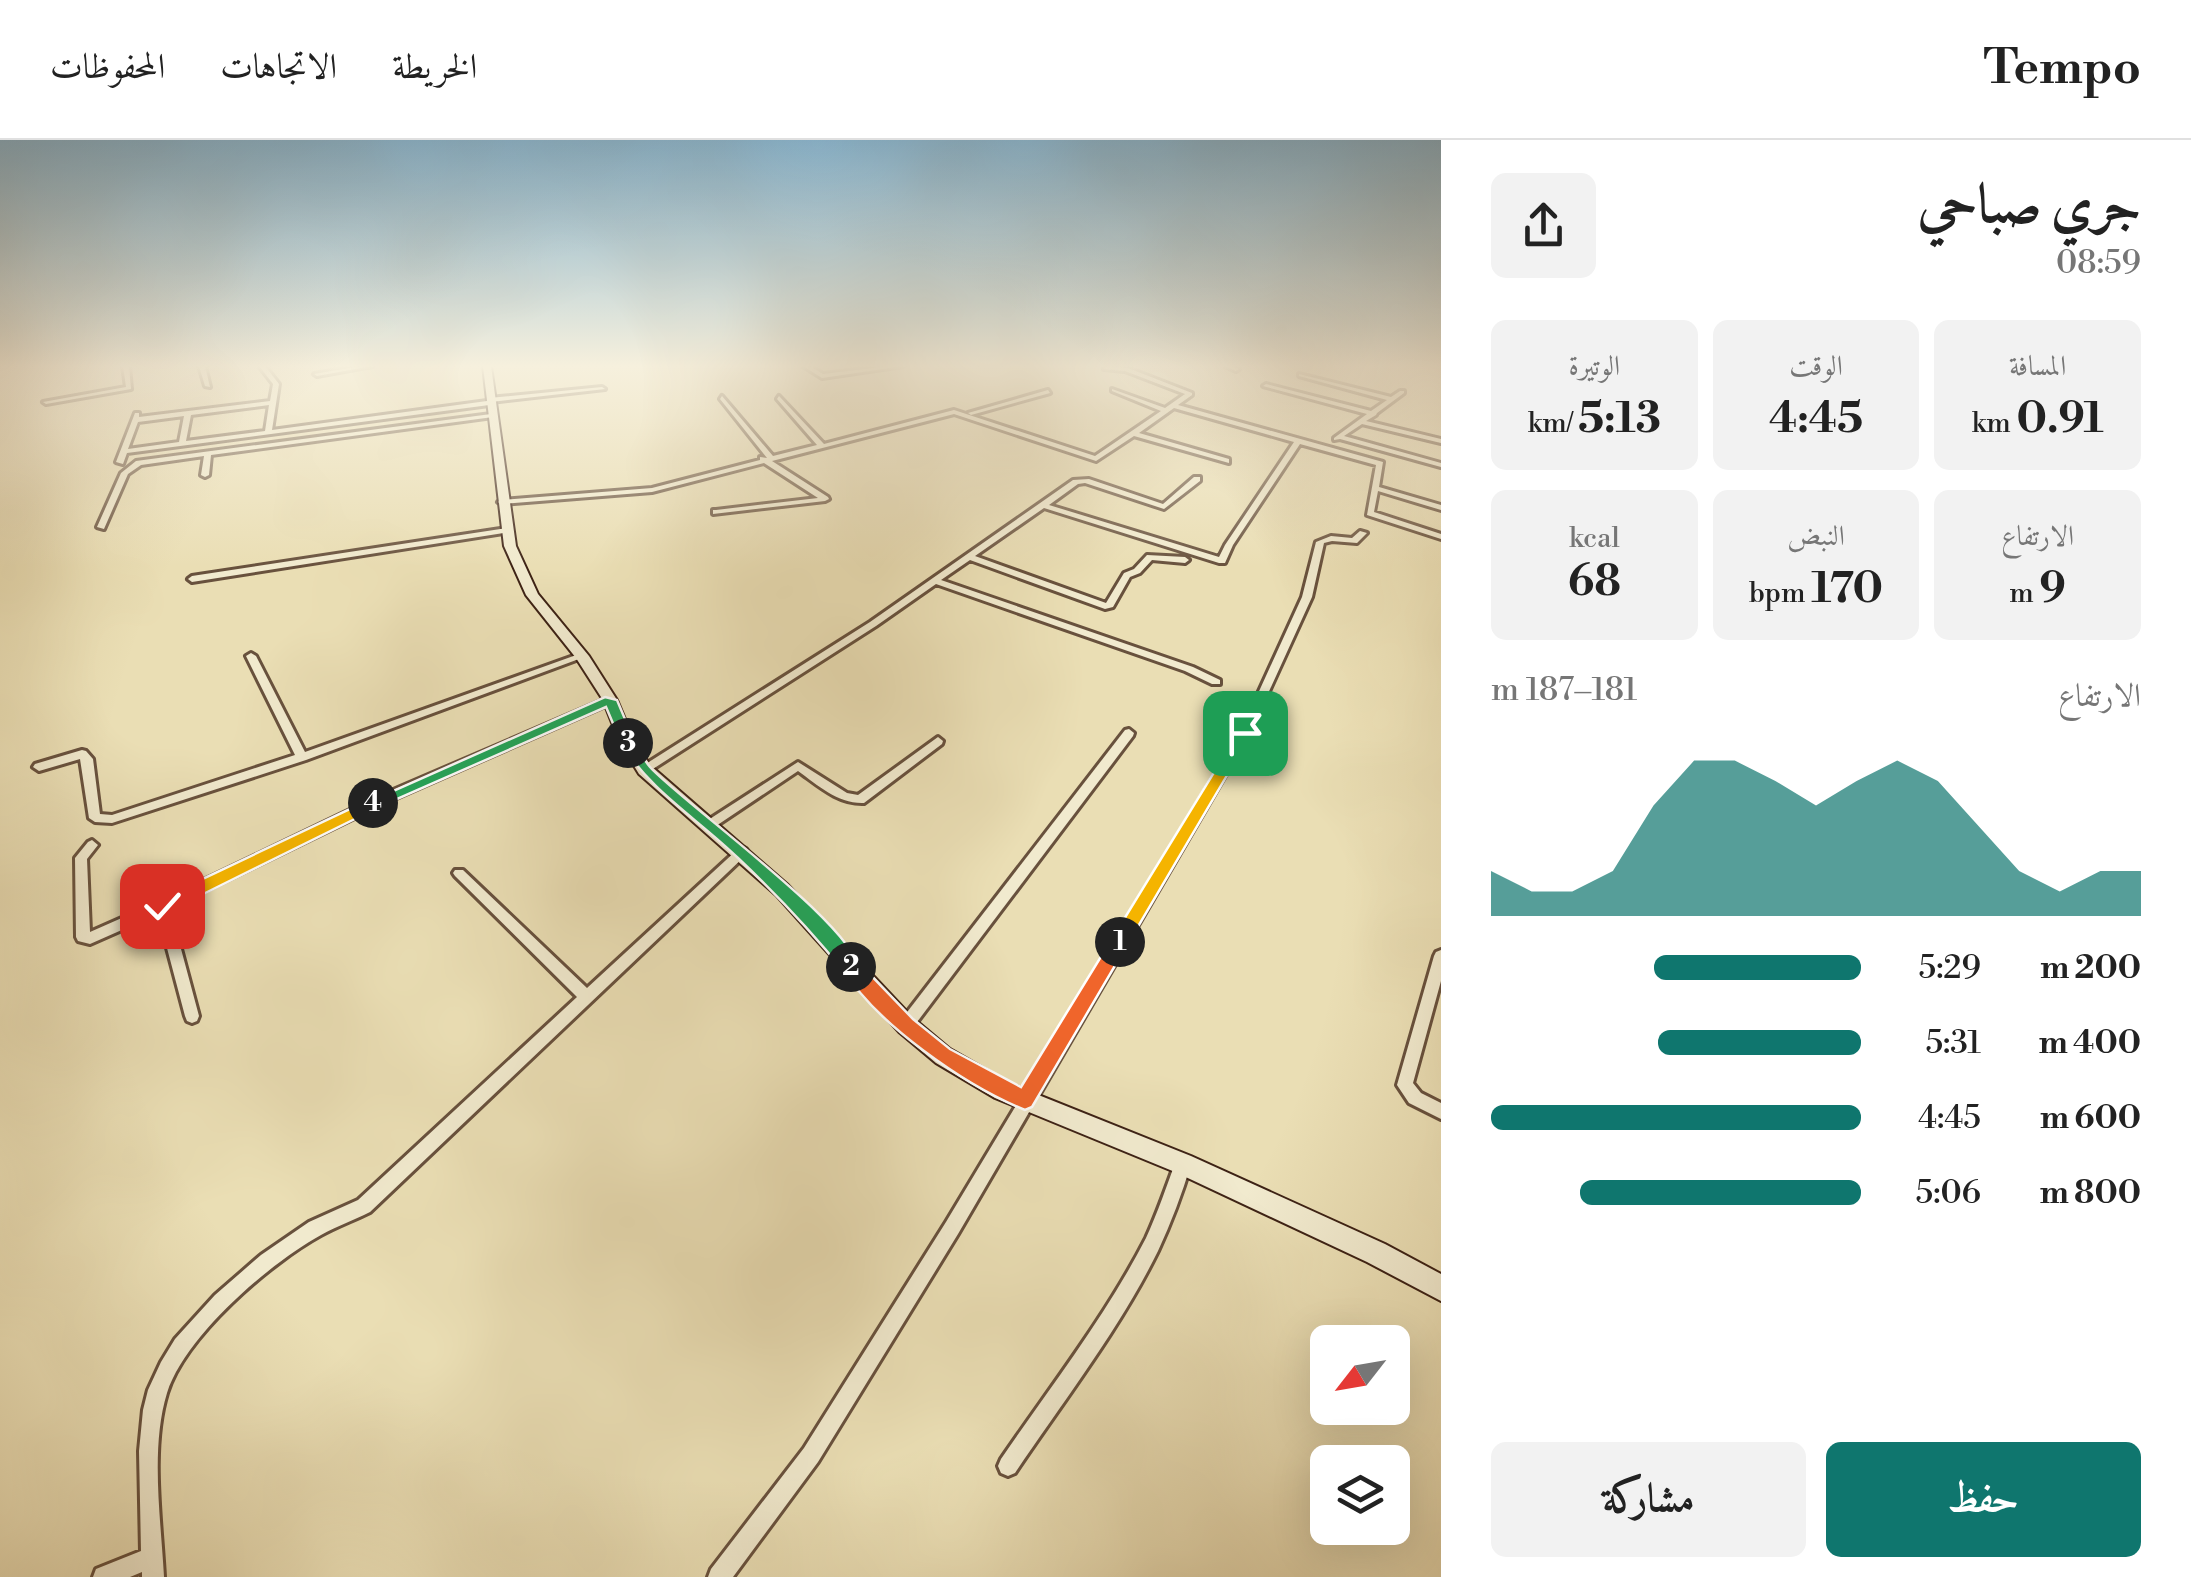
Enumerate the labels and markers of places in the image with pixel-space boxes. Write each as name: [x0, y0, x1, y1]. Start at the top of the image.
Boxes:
pin: [1203, 691, 1288, 776]
pin: 3: [603, 718, 653, 768]
pin: 4: [348, 778, 398, 828]
pin: [120, 864, 205, 949]
pin: 1: [1095, 917, 1145, 967]
pin: 2: [826, 942, 876, 992]

